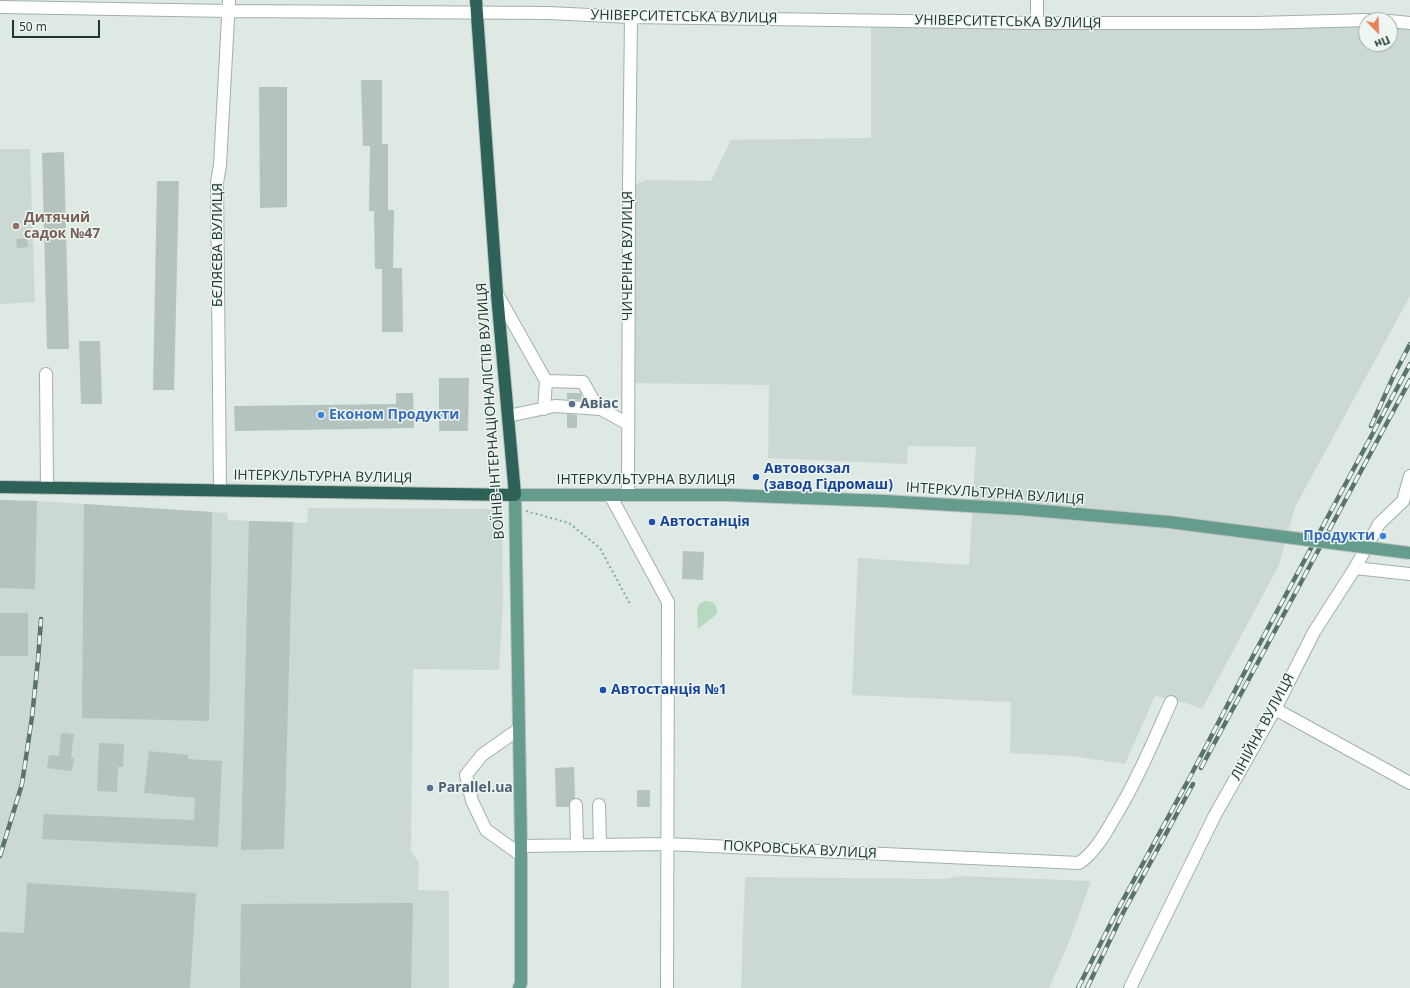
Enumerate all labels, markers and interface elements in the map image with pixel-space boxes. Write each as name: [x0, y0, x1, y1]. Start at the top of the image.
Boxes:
street label: УНІВЕРСИТЕТСЬКА ВУЛИЦЯ: [590, 7, 778, 27]
scale bar: [14, 12, 102, 38]
street label: УНІВЕРСИТЕТСЬКА ВУЛИЦЯ: [914, 12, 1102, 32]
north arrow: [1358, 12, 1398, 52]
text: 50 m: [19, 18, 47, 35]
text: Пн: [1372, 33, 1393, 53]
street label: БЄЛЯЄВА ВУЛИЦЯ: [210, 183, 226, 307]
street label: ЧИЧЕРІНА ВУЛИЦЯ: [620, 191, 636, 321]
place label: Дитячий садок №47: [24, 210, 100, 242]
marker: Дитячий садок №47: [11, 221, 21, 231]
street label: ВОЇНІВ-ІНТЕРНАЦІОНАЛІСТІВ ВУЛИЦЯ: [474, 282, 508, 540]
place label: Авіас: [580, 396, 618, 412]
marker: Авіас: [567, 399, 577, 409]
place label: Економ Продукти: [329, 407, 459, 423]
marker: Економ Продукти: [316, 410, 326, 420]
place label: Автовокзал (завод Гідромаш): [764, 461, 893, 494]
street label: ІНТЕРКУЛЬТУРНА ВУЛИЦЯ: [233, 467, 413, 487]
street label: ІНТЕРКУЛЬТУРНА ВУЛИЦЯ: [557, 472, 735, 488]
marker: Автовокзал (завод Гідромаш): [751, 472, 761, 482]
street label: ІНТЕРКУЛЬТУРНА ВУЛИЦЯ: [905, 479, 1085, 509]
place label: Автостанція: [660, 514, 750, 530]
marker: Автостанція: [647, 517, 657, 527]
place label: Продукти: [1303, 528, 1375, 544]
marker: Продукти: [1378, 531, 1388, 541]
street label: ЛІНІЙНА ВУЛИЦЯ: [1228, 671, 1298, 783]
place label: Автостанція №1: [611, 682, 727, 698]
marker: Автостанція №1: [598, 685, 608, 695]
place label: Parallel.ua: [438, 780, 513, 796]
marker: Parallel.ua: [425, 783, 435, 793]
street label: ПОКРОВСЬКА ВУЛИЦЯ: [723, 838, 877, 862]

